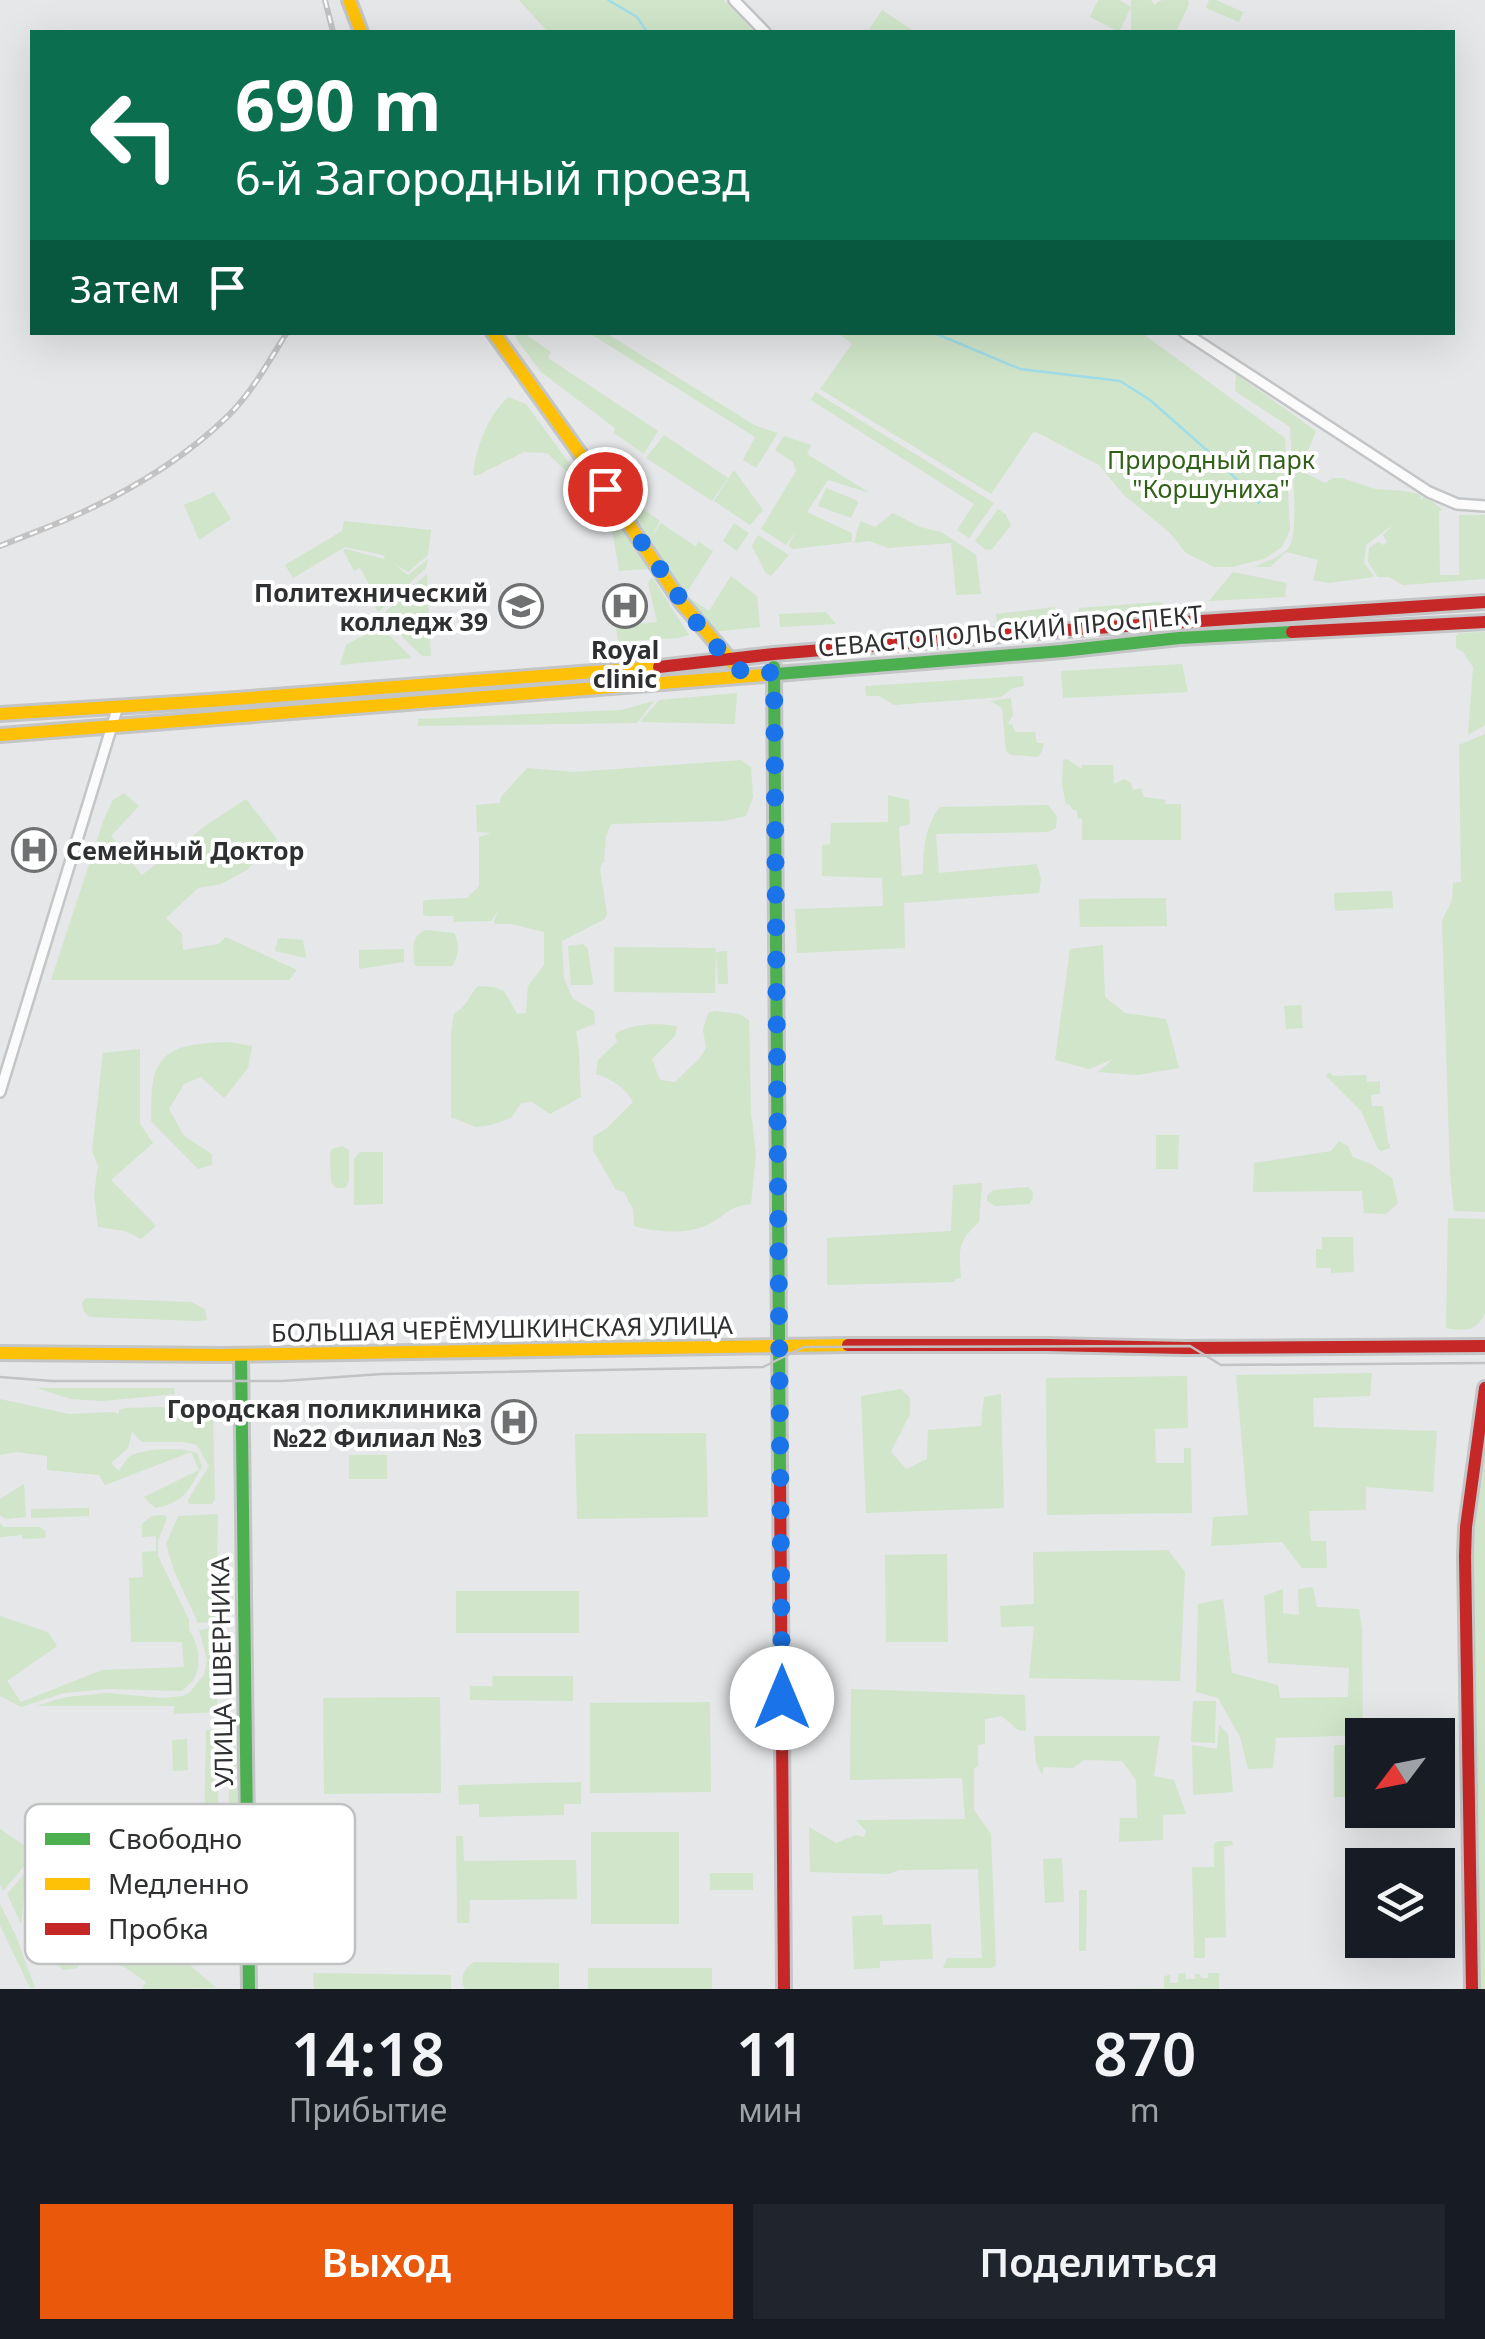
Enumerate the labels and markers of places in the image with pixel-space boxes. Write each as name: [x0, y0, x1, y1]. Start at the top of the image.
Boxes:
pin: [563, 447, 648, 532]
place label: Политехнический колледж 39: [254, 575, 488, 638]
school or university icon: Политехнический колледж 39: [498, 583, 544, 629]
hospital icon: Royal clinic: [602, 583, 648, 629]
place label: Royal clinic: [591, 632, 659, 695]
hospital icon: Семейный Доктор: [11, 827, 57, 873]
place label: Семейный Доктор: [66, 833, 304, 867]
place label: Городская поликлиника №22 Филиал №3: [167, 1391, 482, 1454]
hospital icon: Городская поликлиника №22 Филиал №3: [491, 1399, 537, 1445]

